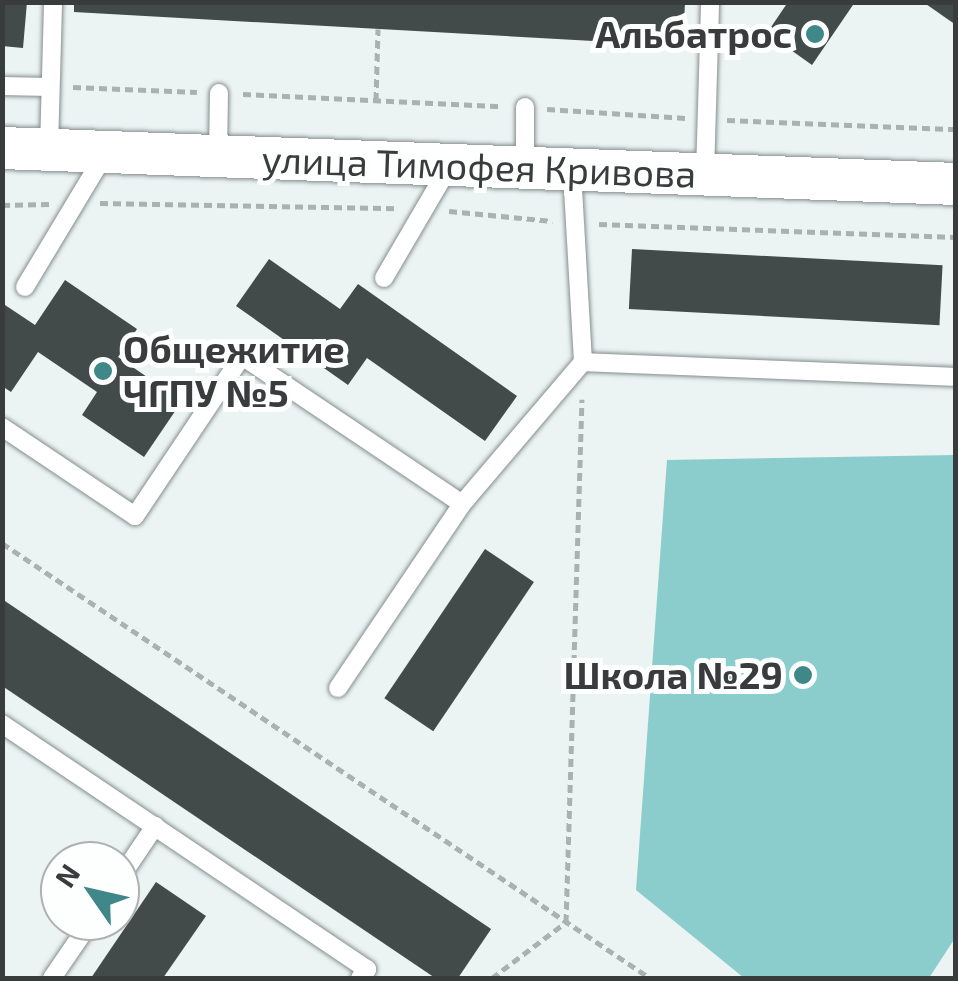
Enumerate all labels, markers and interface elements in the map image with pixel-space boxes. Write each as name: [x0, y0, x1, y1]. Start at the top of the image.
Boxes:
place label: Альбатрос: [596, 11, 792, 57]
marker: Альбатрос: [802, 21, 828, 47]
street label: улица Тимофея Кривова: [261, 136, 697, 196]
place label: Общежитие ЧГПУ №5: [123, 326, 345, 416]
marker: Общежитие ЧГПУ №5: [92, 360, 114, 382]
place label: Школа №29: [563, 652, 783, 698]
marker: Школа №29: [792, 664, 814, 686]
north arrow: [40, 841, 140, 941]
text: N: [47, 857, 87, 893]

